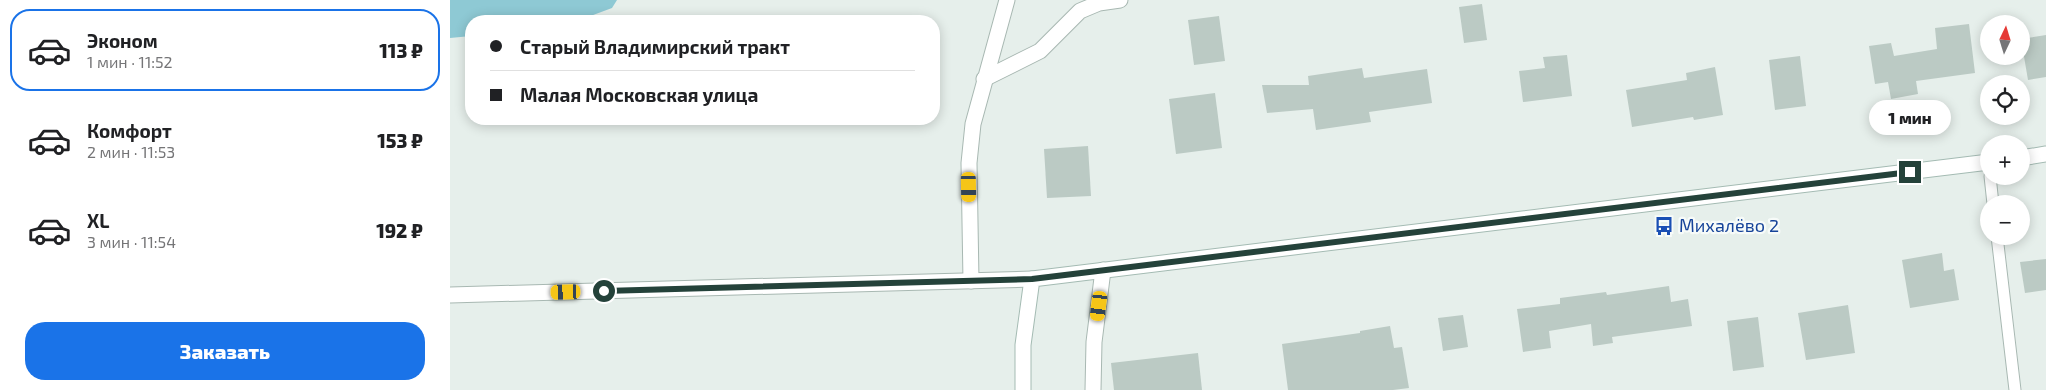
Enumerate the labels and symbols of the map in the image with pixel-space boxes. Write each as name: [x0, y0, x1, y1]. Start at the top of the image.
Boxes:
north arrow: [1980, 15, 2030, 65]
callout: 1 мин: [1869, 100, 1951, 134]
route end: [1899, 161, 1921, 183]
car: [961, 172, 976, 202]
place label: Михалёво 2: [1679, 214, 1779, 236]
bus stop icon: Михалёво 2: [1653, 215, 1675, 237]
route start: [593, 280, 615, 302]
car: [550, 284, 581, 300]
car: [1089, 290, 1108, 322]

